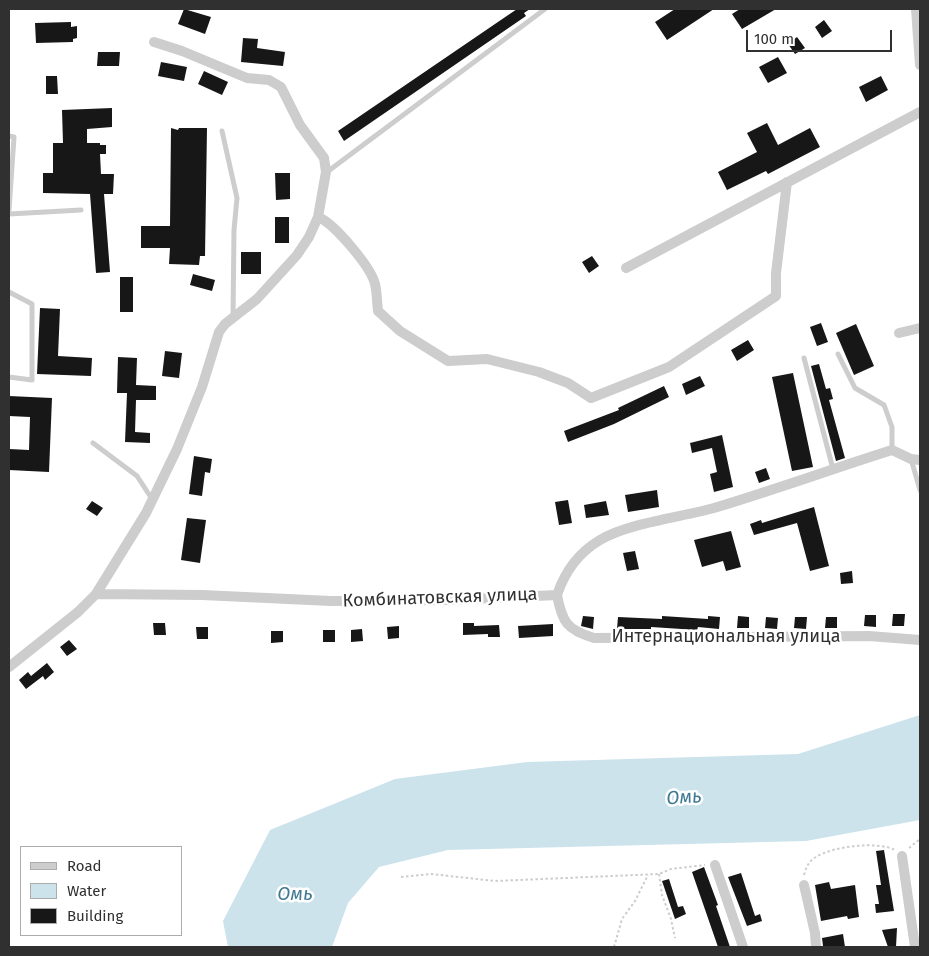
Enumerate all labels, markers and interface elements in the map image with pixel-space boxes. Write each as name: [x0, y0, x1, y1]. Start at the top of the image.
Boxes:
scale bar: [749, 20, 895, 52]
text: 100 m: [754, 30, 794, 48]
street label: Комбинатовская улица: [342, 584, 538, 612]
street label: Интернациональная улица: [612, 626, 840, 648]
water label: Омь: [666, 785, 702, 811]
legend: [20, 846, 182, 936]
text: Road: [67, 857, 102, 875]
text: Water: [67, 882, 106, 900]
water label: Омь: [277, 884, 313, 906]
text: Building: [67, 907, 123, 925]

